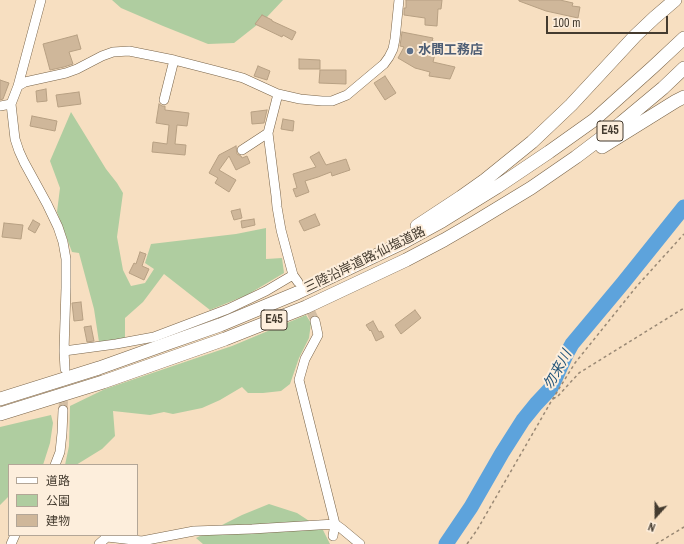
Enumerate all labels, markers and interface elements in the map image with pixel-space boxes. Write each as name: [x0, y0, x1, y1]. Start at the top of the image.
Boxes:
scale bar: [548, 8, 670, 34]
text: 100 m: [553, 15, 580, 31]
place label: 水間工務店: [418, 43, 483, 59]
marker: 水間工務店: [405, 46, 415, 56]
road number: E45: [597, 121, 623, 141]
street label: 三陸沿岸道路;仙塩道路: [302, 224, 428, 296]
road number: E45: [261, 310, 287, 330]
water label: 勿来川: [540, 348, 576, 392]
legend: [8, 464, 138, 536]
text: 道路: [46, 473, 70, 489]
text: 公園: [46, 493, 70, 509]
north arrow: [636, 496, 676, 536]
text: 建物: [46, 513, 70, 529]
text: N: [646, 520, 657, 535]

